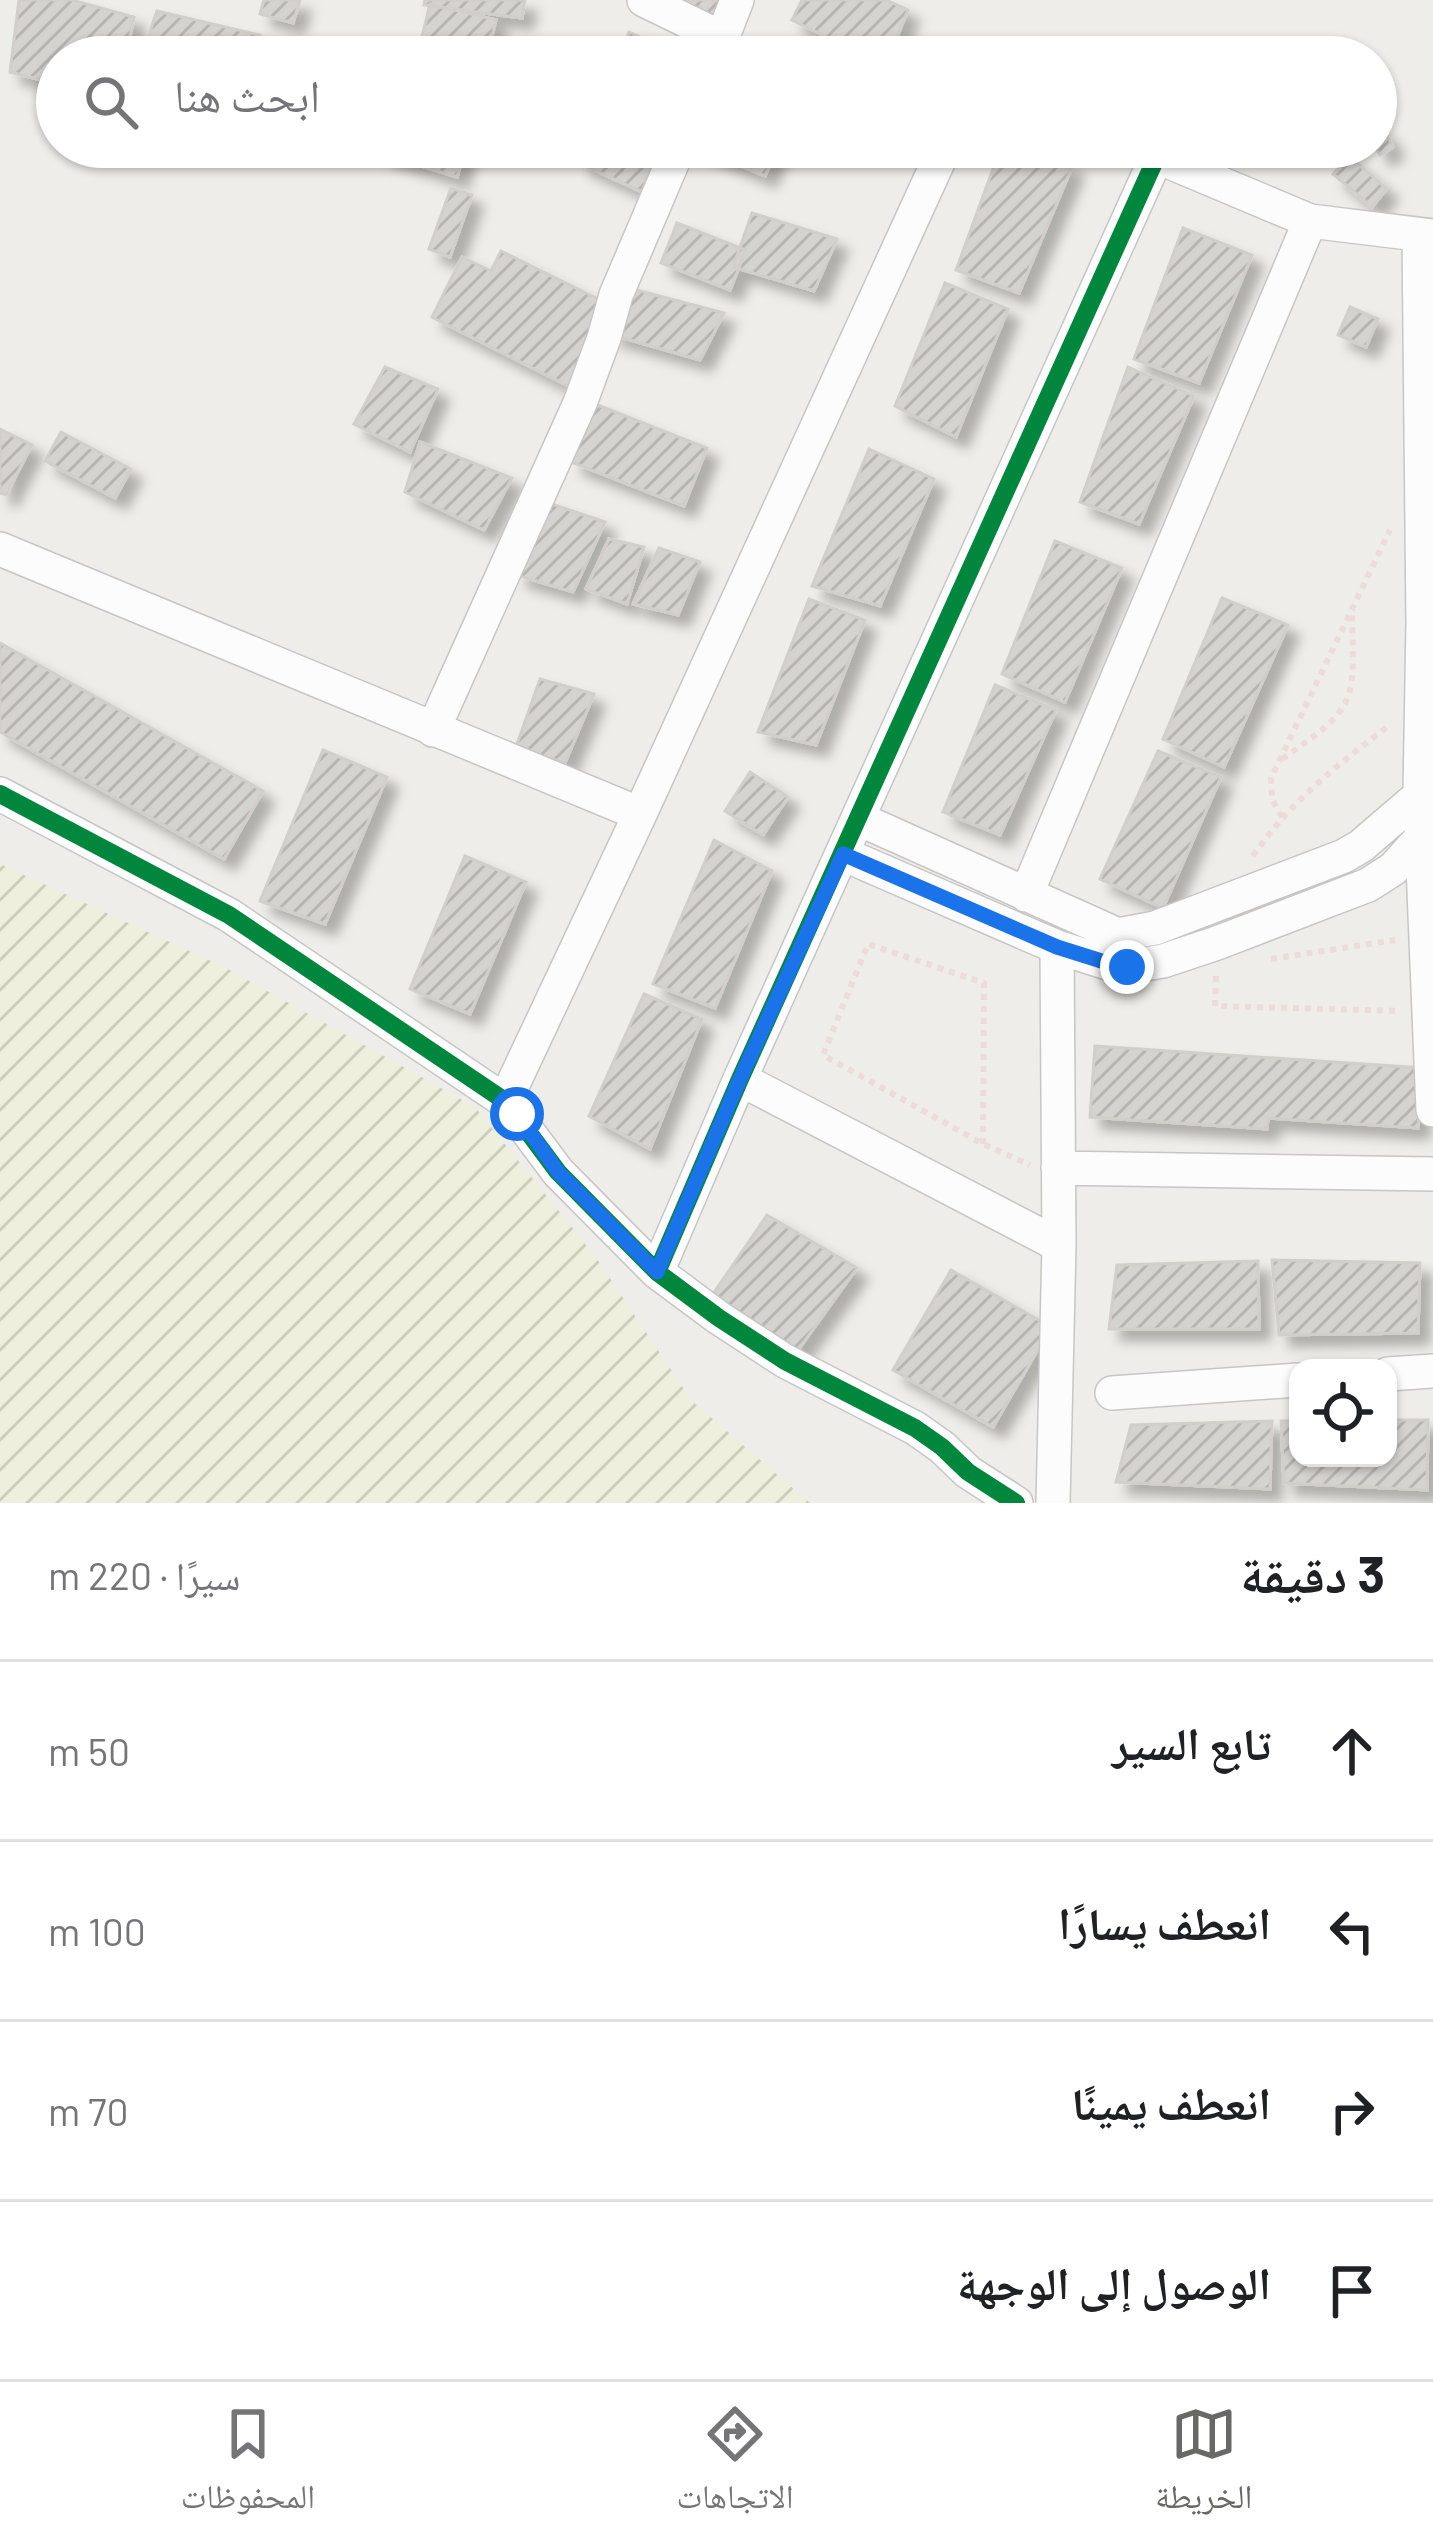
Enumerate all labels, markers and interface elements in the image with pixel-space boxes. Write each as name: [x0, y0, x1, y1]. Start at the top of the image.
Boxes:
search box: [36, 36, 1397, 168]
text: ابحث هنا: [174, 67, 320, 121]
icon: search: [78, 69, 144, 135]
route end: [1100, 940, 1154, 994]
route start: [490, 1087, 544, 1141]
map controls: [1289, 1359, 1397, 1467]
button: locate: [1289, 1359, 1397, 1467]
text: 3 دقيقة: [1240, 1542, 1385, 1603]
text: سيرًا · 220 m: [48, 1551, 240, 1598]
text: تابع السير: [1112, 1715, 1271, 1769]
icon: ahead: [1319, 1718, 1385, 1784]
text: 50 m: [48, 1727, 130, 1774]
text: انعطف يسارًا: [1058, 1895, 1271, 1949]
icon: left: [1319, 1898, 1385, 1964]
text: 100 m: [48, 1907, 146, 1954]
text: انعطف يمينًا: [1071, 2075, 1271, 2129]
icon: right: [1319, 2078, 1385, 2144]
text: 70 m: [48, 2087, 129, 2134]
text: الوصول إلى الوجهة: [957, 2255, 1271, 2309]
icon: arrive: [1319, 2258, 1385, 2324]
tab: المحفوظات: [181, 2401, 315, 2529]
tab: الاتجاهات: [676, 2401, 794, 2529]
tab: الخريطة: [1155, 2401, 1252, 2529]

